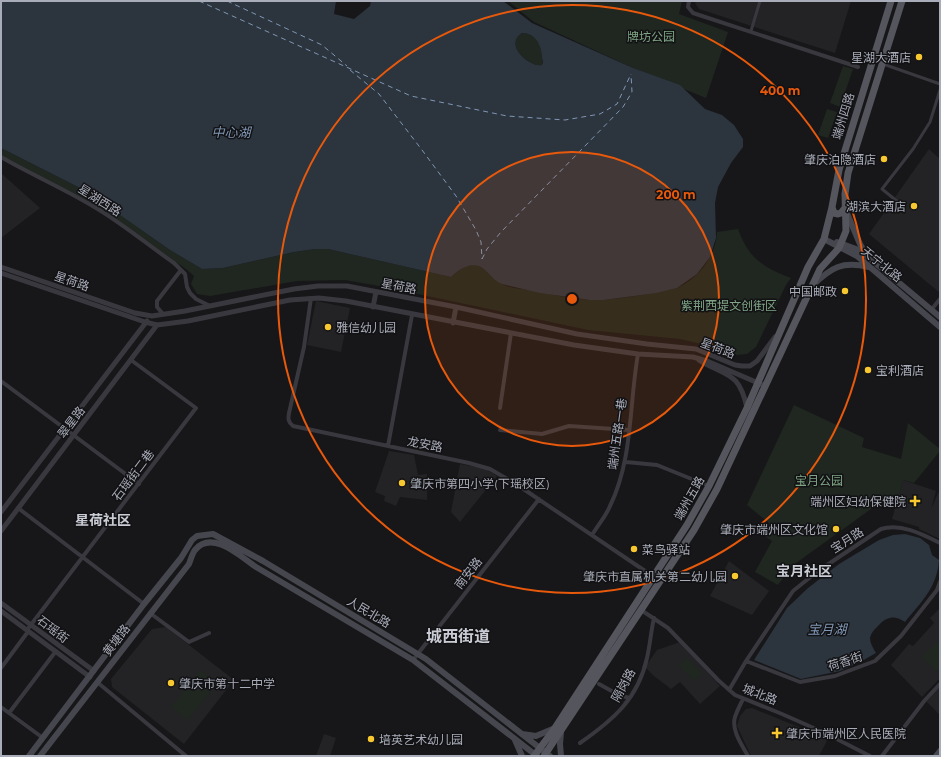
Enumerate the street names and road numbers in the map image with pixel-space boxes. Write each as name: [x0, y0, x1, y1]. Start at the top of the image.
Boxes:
street label: 端州四路: [829, 91, 857, 141]
street label: 星湖西路: [76, 181, 124, 219]
street label: 天宁北路: [859, 243, 905, 285]
street label: 星荷路: [53, 268, 91, 294]
street label: 星荷路: [380, 275, 418, 297]
street label: 星荷路: [699, 335, 737, 361]
street label: 端州五路一巷: [605, 397, 629, 471]
street label: 翠星路: [54, 403, 88, 441]
street label: 龙安路: [406, 433, 444, 455]
street label: 石瑶街二巷: [109, 447, 157, 503]
street label: 端州五路: [671, 473, 707, 523]
street label: 宝月路: [828, 524, 866, 556]
street label: 南安路: [451, 554, 485, 592]
street label: 人民北路: [345, 593, 393, 631]
street label: 石瑶街: [34, 612, 72, 646]
street label: 黄塘路: [99, 621, 133, 659]
street label: 荷香街: [826, 648, 864, 674]
street label: 隔岗路: [608, 666, 638, 704]
street label: 城北路: [740, 680, 780, 708]

